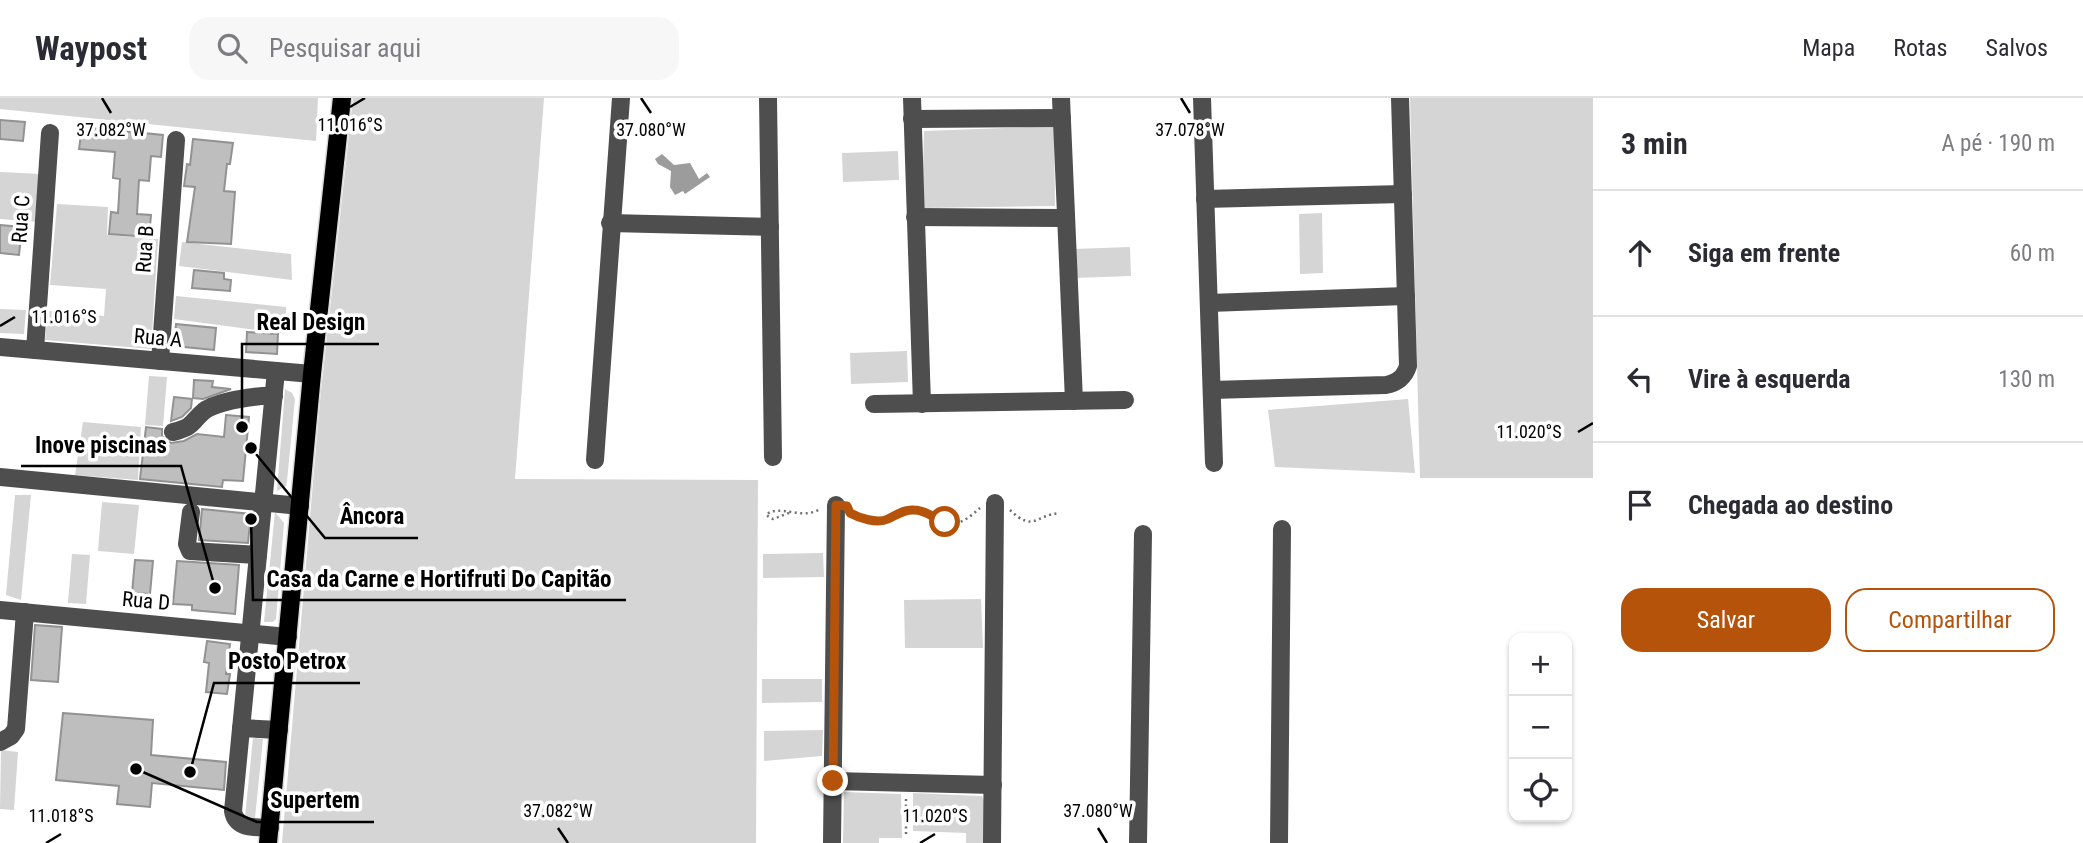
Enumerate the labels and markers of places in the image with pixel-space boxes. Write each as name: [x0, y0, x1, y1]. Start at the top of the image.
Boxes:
callout: Real Design: [242, 300, 379, 344]
callout: Inove piscinas: [21, 422, 181, 466]
callout: Âncora: [325, 494, 418, 538]
callout: Casa da Carne e Hortifruti Do Capitão: [253, 556, 626, 600]
callout: Posto Petrox: [214, 639, 360, 683]
callout: Supertem: [257, 778, 374, 822]

